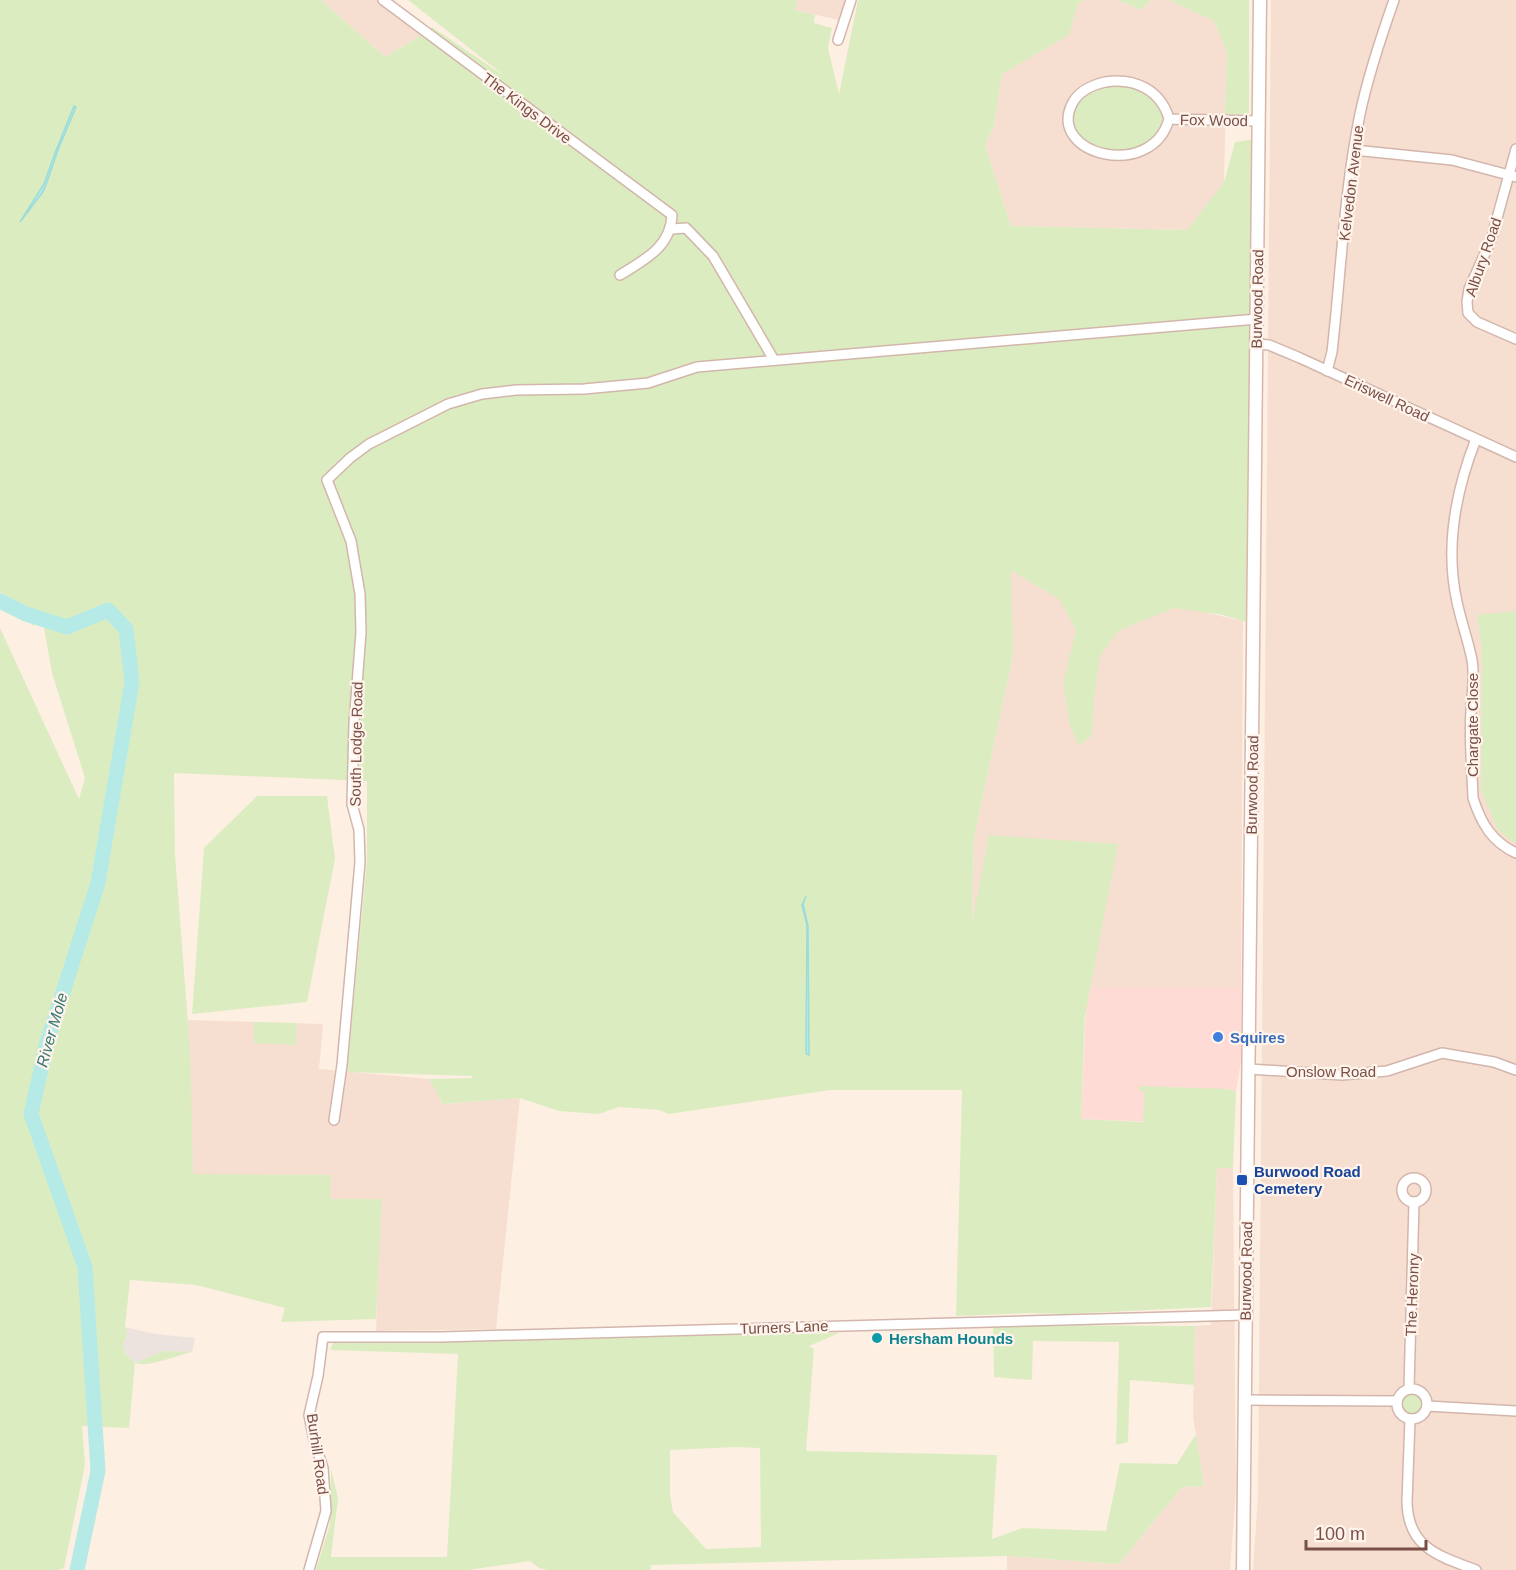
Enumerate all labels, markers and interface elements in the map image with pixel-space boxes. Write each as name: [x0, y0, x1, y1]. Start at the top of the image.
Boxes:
street label: The Kings Drive: [479, 69, 575, 147]
street label: Fox Wood: [1180, 111, 1248, 129]
street label: Kelvedon Avenue: [1335, 124, 1367, 242]
street label: Albury Road: [1462, 215, 1504, 299]
street label: Burwood Road: [1248, 249, 1266, 349]
street label: Eriswell Road: [1342, 371, 1432, 425]
street label: Chargate Close: [1464, 673, 1481, 777]
street label: South Lodge Road: [346, 681, 366, 807]
street label: Burwood Road: [1243, 735, 1261, 835]
water label: River Mole: [33, 991, 71, 1069]
place label: Squires: [1230, 1029, 1285, 1046]
marker: Squires: [1211, 1030, 1225, 1044]
street label: Onslow Road: [1286, 1063, 1376, 1080]
place label: Burwood Road Cemetery: [1254, 1163, 1361, 1197]
marker: Burwood Road Cemetery: [1235, 1173, 1249, 1187]
street label: Burwood Road: [1237, 1221, 1255, 1321]
street label: The Heronry: [1402, 1253, 1422, 1337]
street label: Turners Lane: [739, 1317, 829, 1337]
place label: Hersham Hounds: [889, 1330, 1013, 1347]
marker: Hersham Hounds: [870, 1331, 884, 1345]
street label: Burhill Road: [304, 1412, 332, 1496]
scale bar: [1306, 1513, 1426, 1551]
text: 100 m: [1315, 1524, 1365, 1544]

